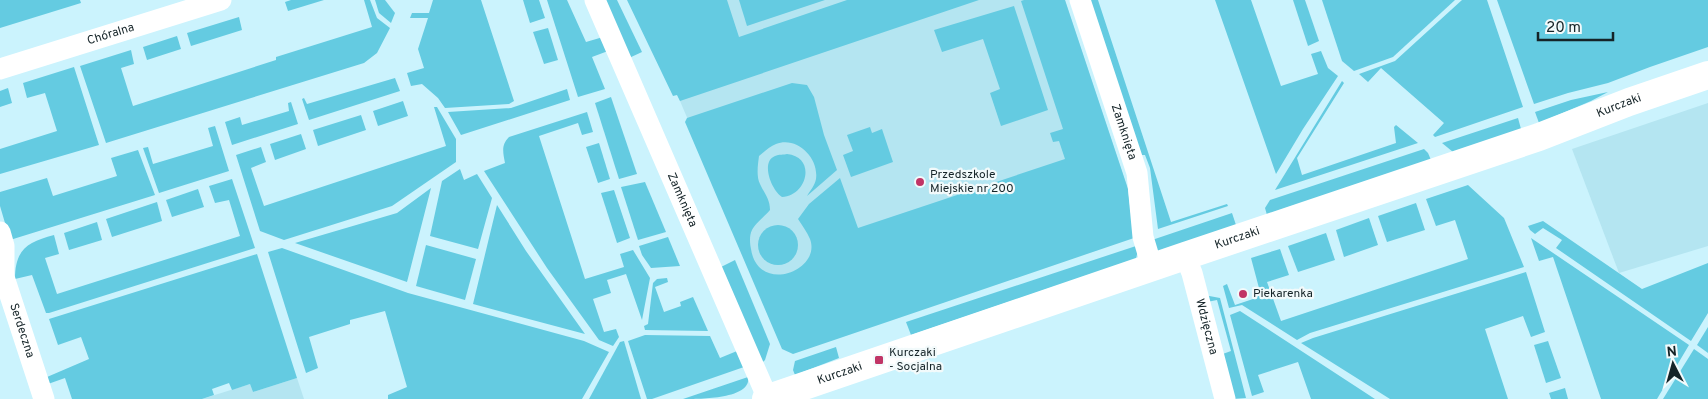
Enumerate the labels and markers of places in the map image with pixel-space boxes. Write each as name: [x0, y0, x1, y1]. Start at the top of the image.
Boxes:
place label: Przedszkole Miejskie nr 200: [930, 167, 1014, 197]
marker: Przedszkole Miejskie nr 200: [914, 176, 926, 188]
place label: Piekarenka: [1253, 286, 1313, 302]
marker: Piekarenka: [1237, 288, 1249, 300]
place label: Kurczaki - Socjalna: [889, 345, 942, 375]
marker: Kurczaki - Socjalna: [873, 354, 885, 366]

